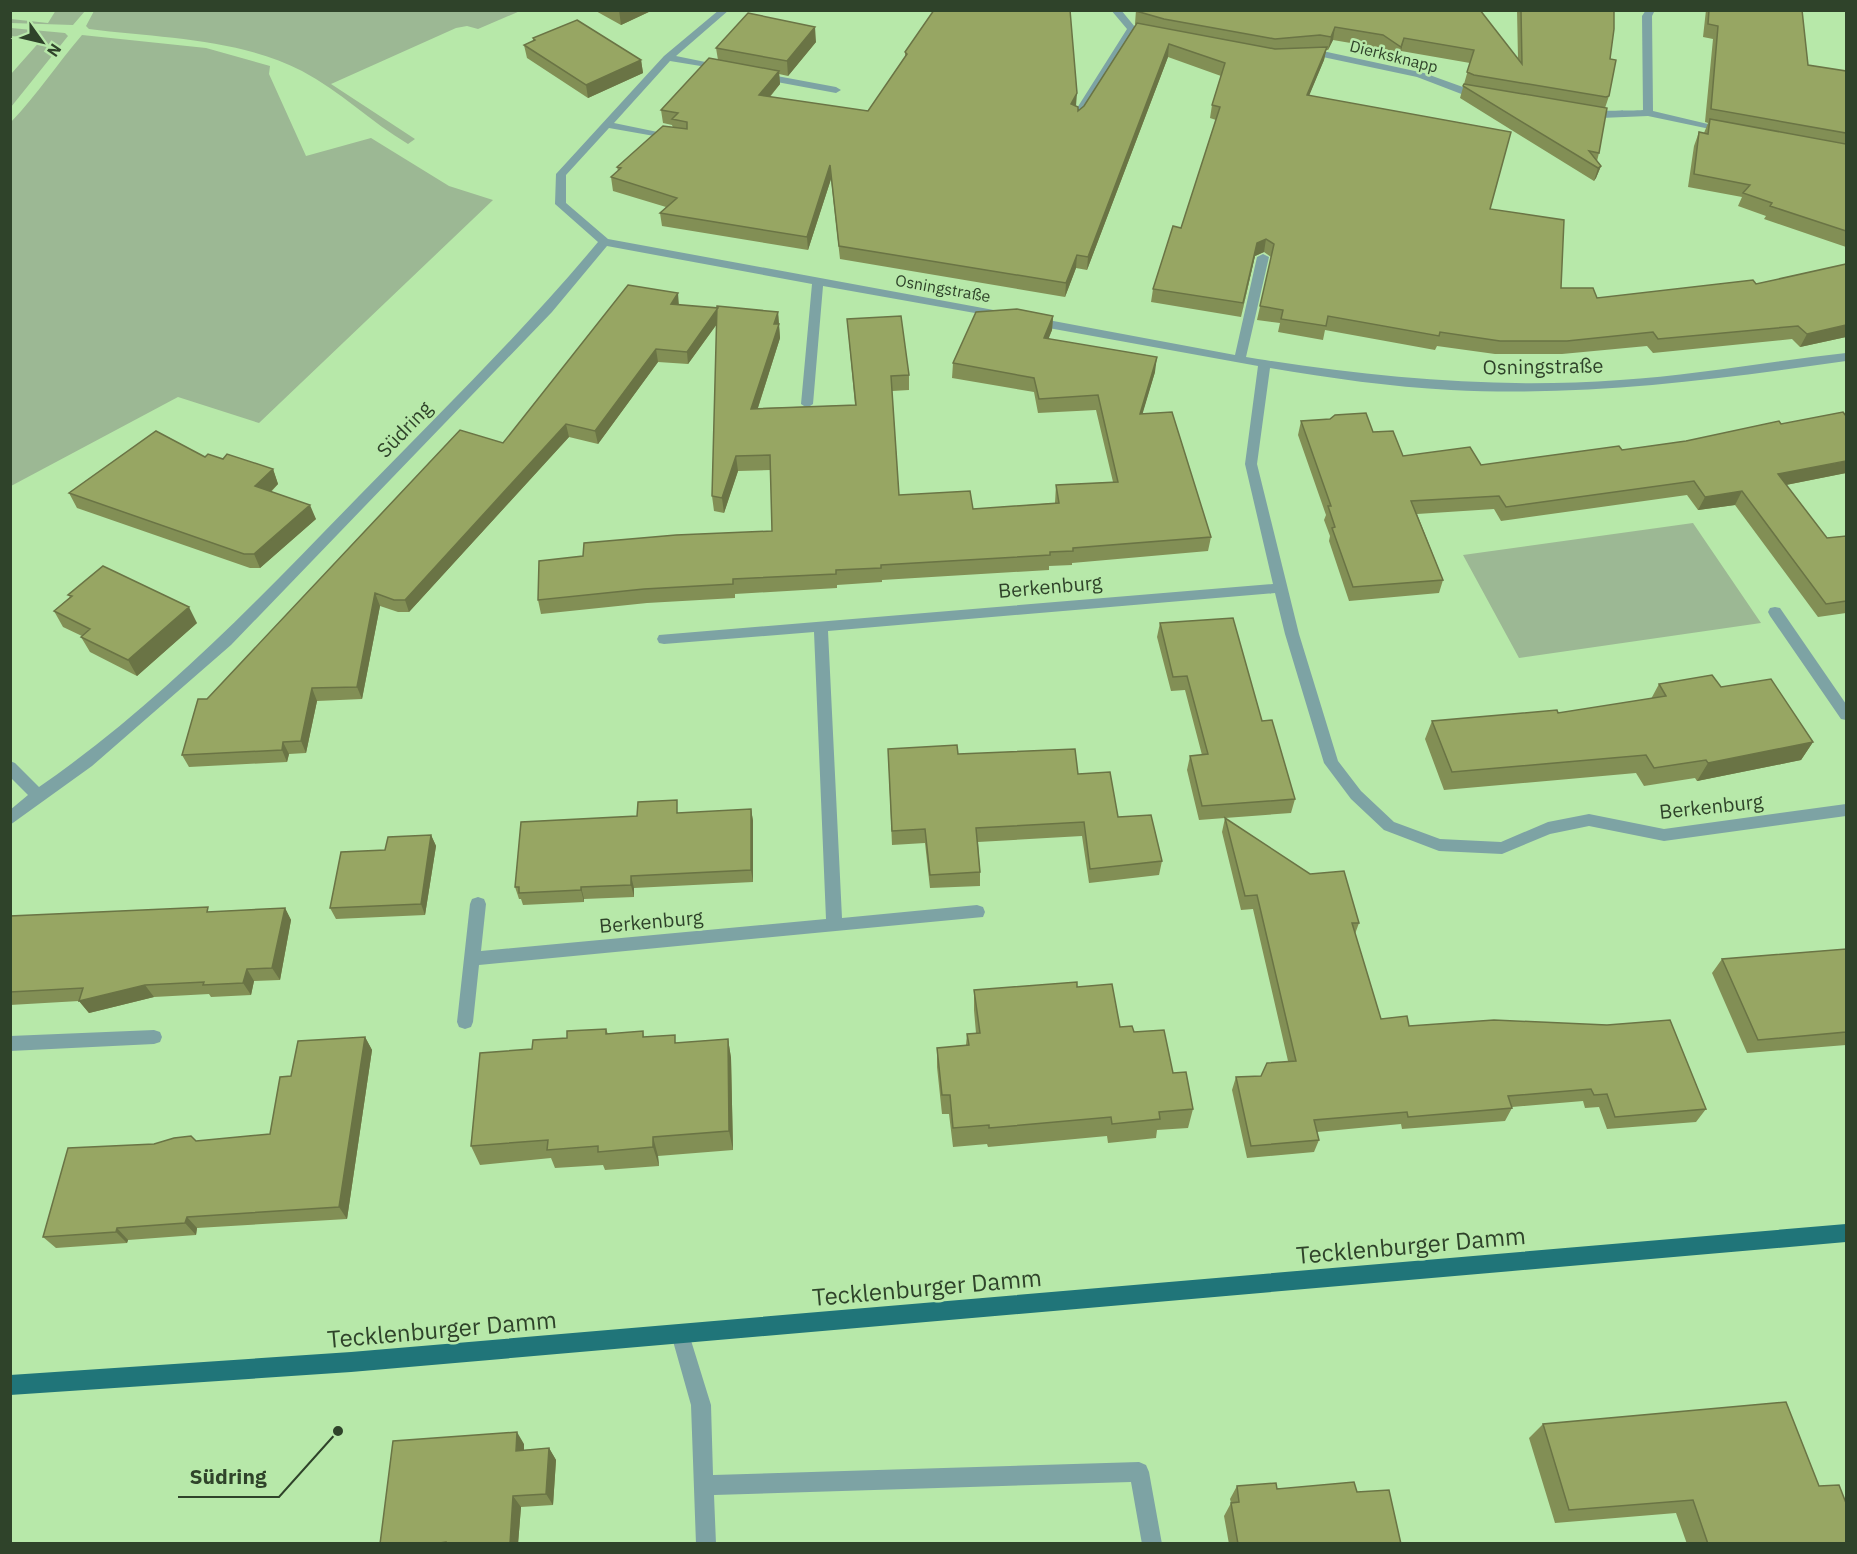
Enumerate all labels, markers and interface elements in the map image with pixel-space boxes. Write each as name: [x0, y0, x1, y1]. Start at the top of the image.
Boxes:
north arrow: [12, 12, 72, 72]
street label: Dierksknapp: [1348, 35, 1440, 77]
text: N: [43, 40, 66, 61]
street label: Osningstraße: [894, 270, 992, 306]
street label: Osningstraße: [1483, 351, 1604, 381]
street label: Südring: [370, 395, 438, 463]
street label: Berkenburg: [997, 568, 1104, 604]
street label: Berkenburg: [1658, 787, 1765, 825]
street label: Berkenburg: [598, 903, 705, 939]
street label: Tecklenburger Damm: [1295, 1219, 1527, 1271]
street label: Tecklenburger Damm: [811, 1261, 1043, 1313]
street label: Tecklenburger Damm: [326, 1303, 558, 1355]
callout: Südring: [178, 1458, 279, 1497]
text: Südring: [190, 1462, 267, 1490]

